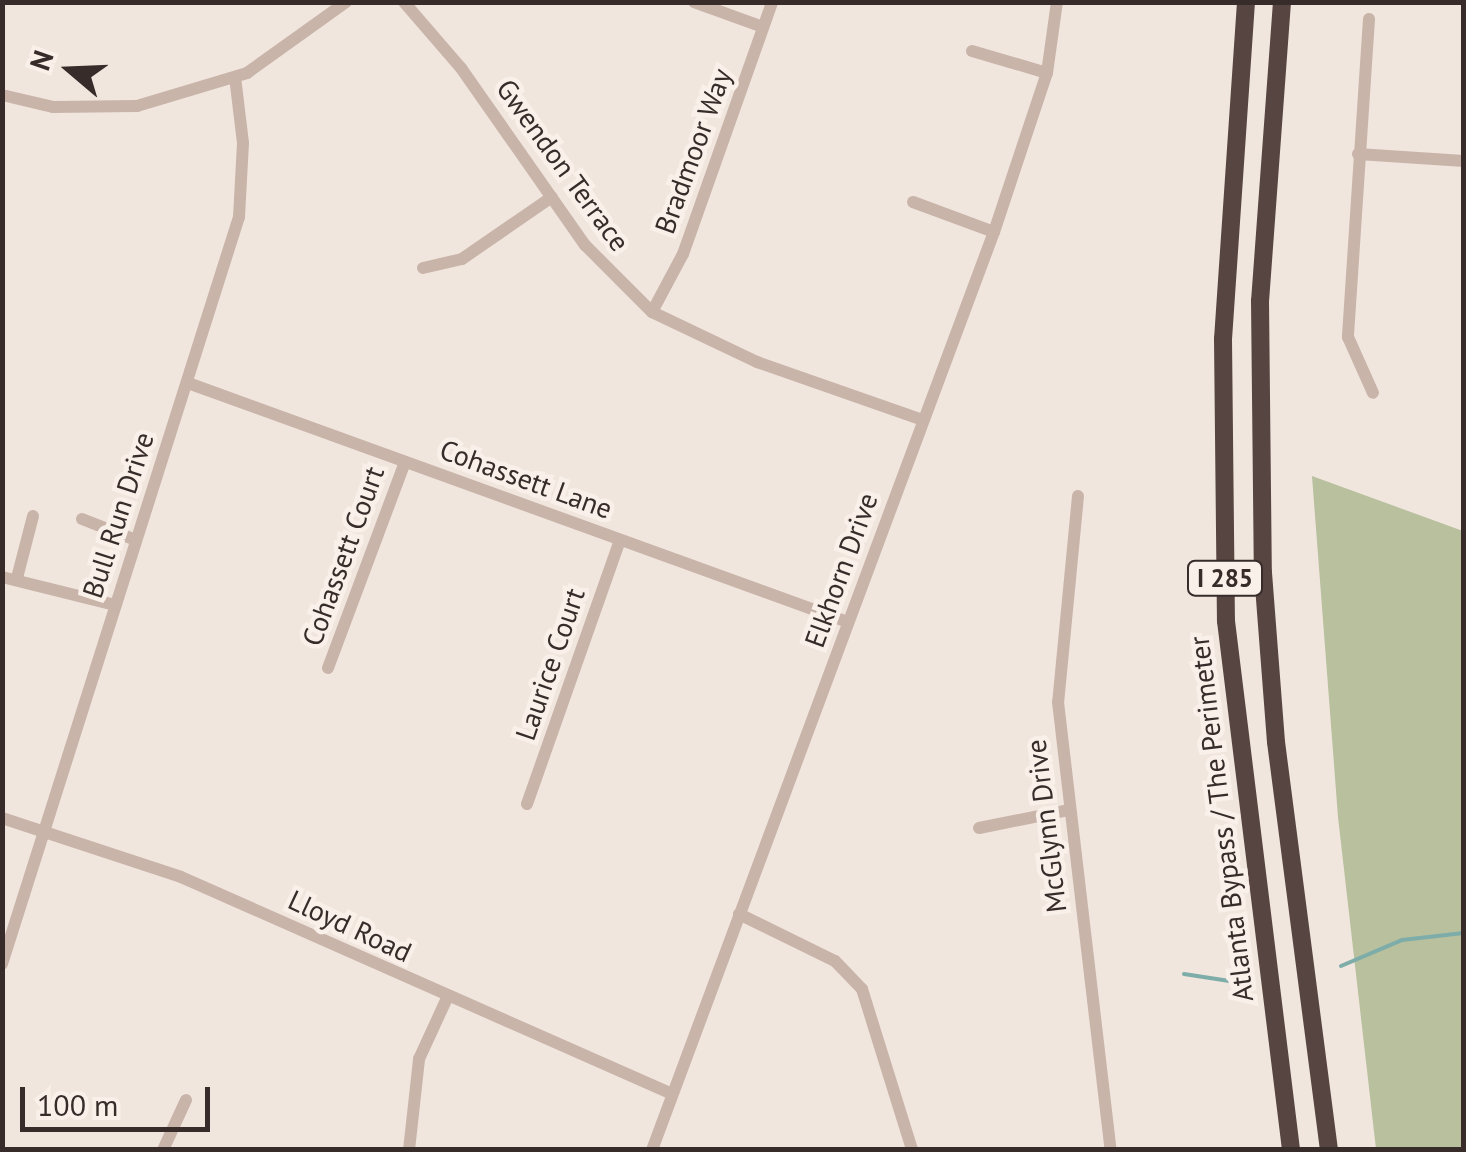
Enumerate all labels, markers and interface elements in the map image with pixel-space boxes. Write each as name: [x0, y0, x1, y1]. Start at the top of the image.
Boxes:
north arrow: [20, 20, 120, 120]
text: N: [21, 45, 62, 75]
street label: Bradmoor Way: [648, 64, 738, 238]
street label: Gwendon Terrace: [489, 72, 637, 258]
street label: Bull Run Drive: [75, 428, 161, 602]
street label: Cohassett Lane: [435, 432, 617, 526]
street label: Cohassett Court: [295, 462, 391, 650]
street label: Elkhorn Drive: [798, 488, 884, 652]
road number: I 285: [1185, 558, 1265, 598]
street label: Laurice Court: [508, 584, 592, 744]
street label: Atlanta Bypass / The Perimeter: [1182, 634, 1260, 1004]
street label: McGlynn Drive: [1019, 738, 1073, 914]
street label: Lloyd Road: [283, 883, 417, 969]
scale bar: [25, 1067, 215, 1129]
text: 100 m: [37, 1085, 118, 1124]

